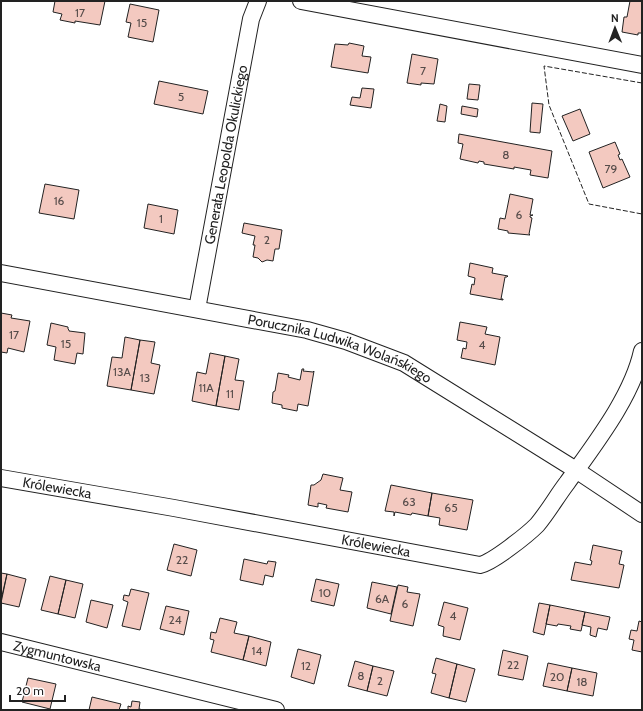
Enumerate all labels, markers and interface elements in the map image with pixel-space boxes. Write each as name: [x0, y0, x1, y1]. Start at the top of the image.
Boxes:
house number: 17: [75, 5, 85, 20]
north arrow: [595, 8, 635, 48]
text: N: [611, 11, 619, 25]
house number: 15: [137, 15, 147, 30]
street label: Generała Leopolda Okulickiego: [200, 63, 251, 246]
house number: 7: [420, 63, 426, 78]
house number: 5: [178, 89, 184, 104]
house number: 8: [502, 147, 510, 162]
house number: 79: [605, 161, 618, 176]
house number: 16: [54, 193, 65, 208]
house number: 6: [516, 207, 523, 222]
house number: 1: [159, 211, 163, 226]
house number: 2: [264, 232, 270, 247]
street label: Porucznika Ludwika Wolańskiego: [246, 310, 435, 387]
house number: 17: [9, 327, 19, 342]
house number: 15: [61, 336, 71, 351]
house number: 4: [479, 337, 486, 352]
house number: 13A: [113, 364, 132, 379]
house number: 13: [140, 370, 150, 385]
house number: 11A: [198, 380, 214, 395]
house number: 11: [226, 386, 234, 401]
street label: Królewiecka: [21, 473, 93, 503]
house number: 63: [402, 494, 416, 509]
house number: 65: [444, 500, 458, 515]
street label: Królewiecka: [340, 530, 412, 561]
house number: 22: [176, 552, 188, 567]
house number: 10: [319, 585, 331, 600]
house number: 6A: [375, 591, 390, 606]
house number: 6: [402, 596, 409, 611]
house number: 4: [450, 608, 457, 623]
house number: 24: [168, 612, 182, 627]
street label: Zygmuntowska: [11, 636, 103, 676]
house number: 14: [252, 643, 262, 658]
house number: 22: [507, 657, 519, 672]
house number: 12: [301, 658, 311, 673]
house number: 8: [357, 668, 365, 683]
house number: 20: [550, 669, 564, 684]
house number: 2: [377, 673, 383, 688]
house number: 18: [576, 674, 588, 689]
scale bar: [10, 677, 65, 703]
text: 20 m: [16, 683, 44, 698]

